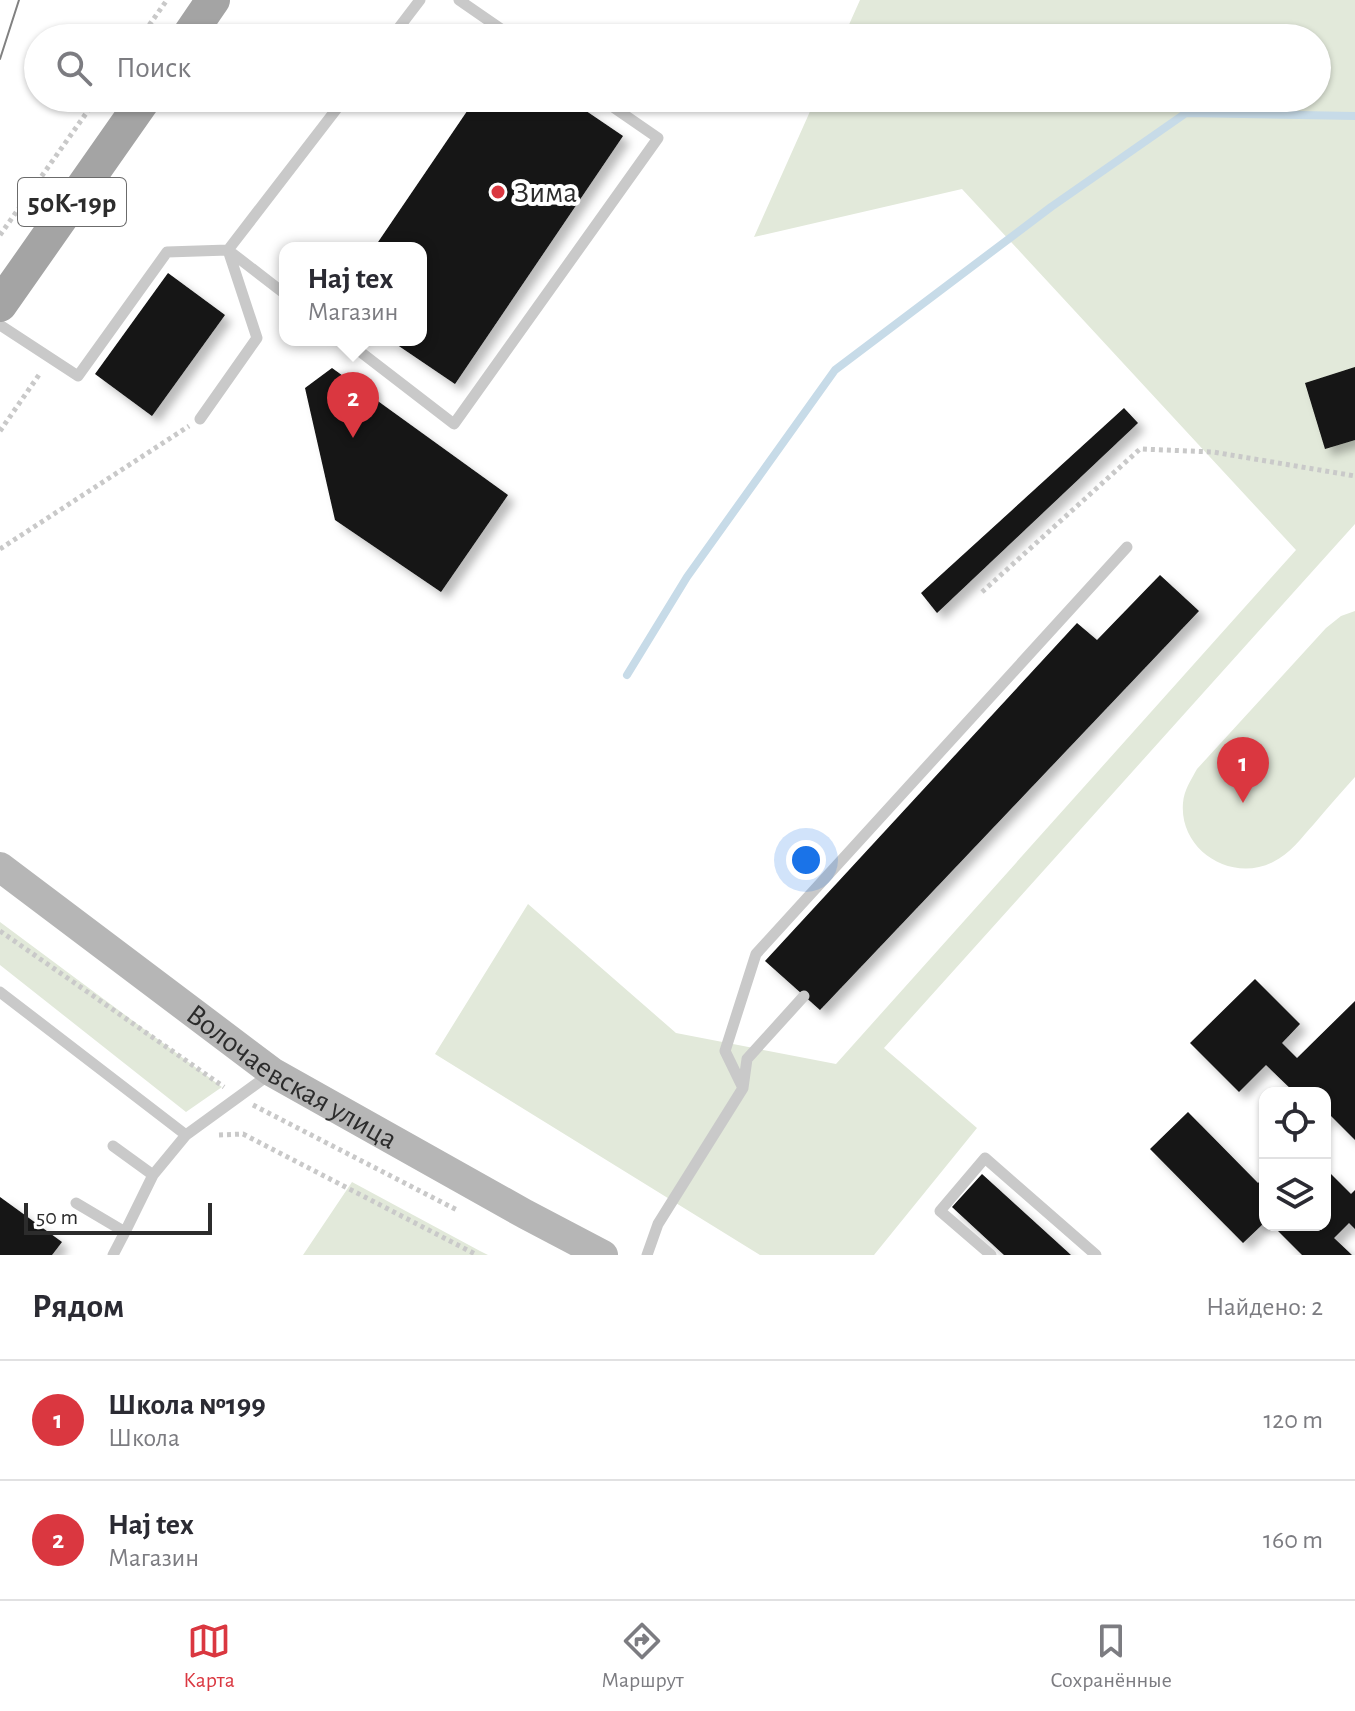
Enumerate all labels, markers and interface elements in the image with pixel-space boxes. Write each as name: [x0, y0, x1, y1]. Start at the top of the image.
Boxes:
search box: [24, 24, 1331, 112]
icon: search: [52, 46, 96, 90]
text: Поиск: [116, 53, 191, 83]
road number: 50К-19р: [18, 178, 126, 226]
place label: Зима: [514, 178, 577, 208]
marker: Зима: [489, 183, 507, 201]
popup: [279, 242, 427, 346]
text: Haj tex: [307, 264, 393, 294]
text: Магазин: [307, 299, 399, 325]
pin: 2: [327, 372, 379, 438]
pin: 1: [1217, 737, 1269, 803]
your location: [786, 840, 826, 880]
street label: Волочаевская улица: [181, 999, 402, 1155]
map controls: [1259, 1087, 1331, 1231]
button: locate: [1259, 1087, 1331, 1159]
button: layers: [1259, 1159, 1331, 1231]
scale bar: [24, 1199, 212, 1235]
text: 50 m: [36, 1206, 78, 1228]
text: Рядом: [32, 1290, 124, 1324]
text: Найдено: 2: [1206, 1294, 1323, 1320]
text: Школа №199: [108, 1390, 266, 1420]
text: 1: [53, 1407, 63, 1433]
text: 120 m: [1263, 1407, 1323, 1433]
text: Школа: [108, 1425, 180, 1451]
text: Haj tex: [108, 1510, 194, 1540]
text: 2: [52, 1527, 64, 1553]
text: 160 m: [1263, 1527, 1323, 1553]
text: Магазин: [108, 1545, 199, 1571]
tab: Карта: [183, 1619, 235, 1693]
tab: Маршрут: [601, 1619, 684, 1693]
tab: Сохранённые: [1050, 1619, 1172, 1693]

